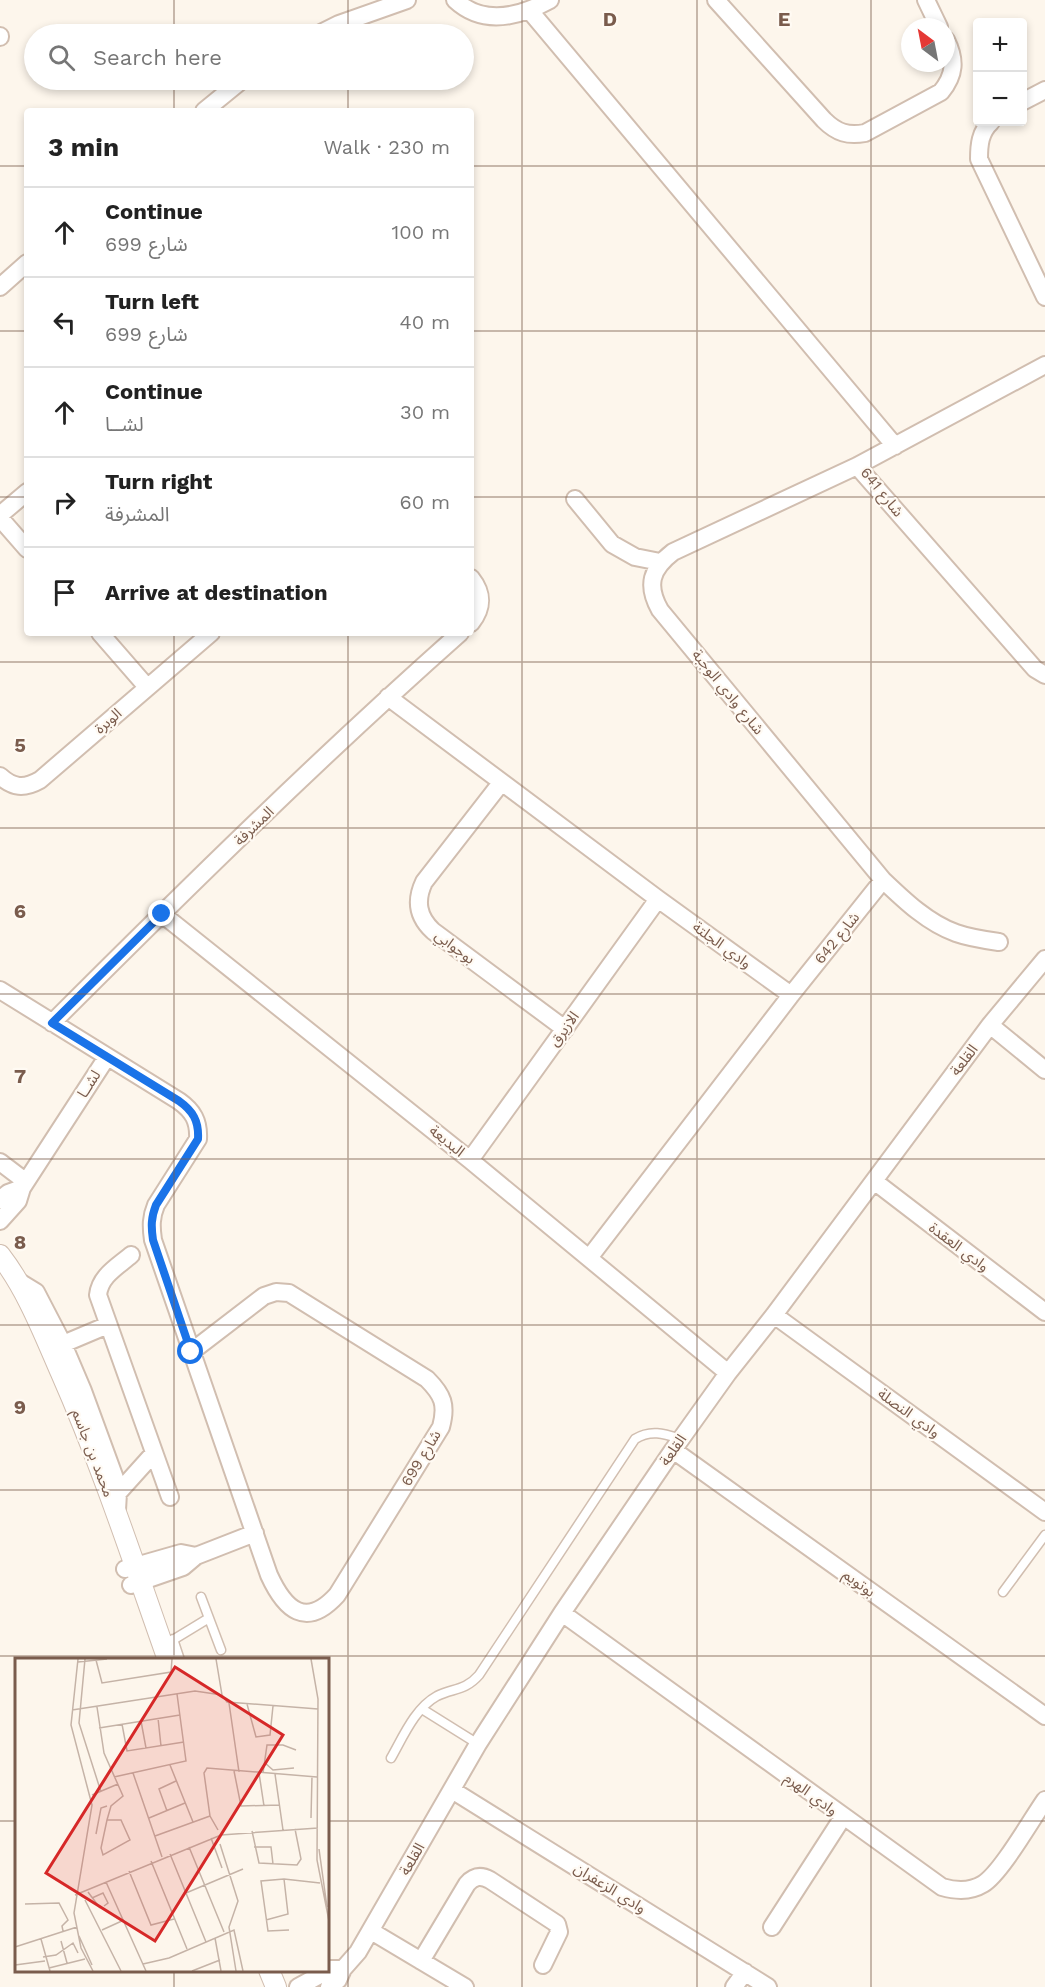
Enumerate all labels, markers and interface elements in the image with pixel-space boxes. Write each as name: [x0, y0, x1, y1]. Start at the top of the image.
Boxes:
text: D: [603, 7, 617, 31]
text: E: [778, 7, 790, 31]
north arrow: [901, 18, 955, 72]
map controls: [973, 18, 1027, 126]
button: +: [973, 18, 1027, 72]
search box: [24, 24, 474, 90]
icon: search: [45, 41, 78, 74]
text: Search here: [93, 45, 222, 70]
button: −: [973, 72, 1027, 126]
text: 3 min: [48, 132, 119, 162]
text: Walk · 230 m: [323, 135, 450, 159]
text: Continue: [105, 199, 203, 224]
icon: ahead: [48, 216, 81, 249]
text: 100 m: [391, 220, 450, 244]
text: شارع 699: [105, 232, 188, 256]
text: Turn left: [105, 289, 199, 314]
icon: left: [48, 306, 81, 339]
text: 40 m: [399, 310, 450, 334]
text: شارع 699: [105, 322, 188, 346]
text: Continue: [105, 379, 203, 404]
icon: ahead: [48, 396, 81, 429]
text: 30 m: [400, 400, 450, 424]
text: لشــا: [105, 412, 144, 436]
street label: شارع 641: [854, 464, 907, 522]
text: Turn right: [105, 469, 212, 494]
icon: right: [48, 486, 81, 519]
text: 60 m: [400, 490, 450, 514]
text: المشرفة: [105, 502, 170, 526]
icon: arrive: [48, 576, 81, 609]
text: Arrive at destination: [105, 580, 328, 605]
street label: شارع وادي الوجبة: [686, 646, 768, 740]
street label: الوبرة: [91, 704, 125, 738]
text: 5: [14, 733, 26, 757]
street label: المشرفة: [230, 803, 278, 849]
text: 6: [14, 899, 26, 923]
route end: [148, 900, 174, 926]
street label: شارع 642: [811, 908, 866, 969]
street label: وادي الجلتة: [688, 918, 755, 974]
street label: بوجوابي: [430, 926, 479, 970]
street label: الازيرق: [545, 1008, 583, 1050]
street label: القلعة: [946, 1041, 982, 1079]
text: 7: [14, 1064, 26, 1088]
street label: لشــا: [74, 1067, 105, 1101]
street label: البديعة: [426, 1121, 468, 1161]
street label: وادي العقدة: [924, 1219, 993, 1277]
text: 8: [14, 1230, 26, 1254]
route start: [177, 1338, 203, 1364]
street label: وادي النصلة: [873, 1384, 944, 1444]
text: 9: [14, 1395, 26, 1419]
street label: محمد بن جاسم: [66, 1407, 118, 1500]
street label: شارع 699: [397, 1427, 447, 1491]
street label: القلعة: [656, 1431, 690, 1469]
street label: بوتويم: [838, 1565, 879, 1602]
inset map: [15, 1658, 328, 1972]
street label: وادي الهرم: [779, 1769, 841, 1821]
street label: القلعة: [396, 1840, 428, 1878]
street label: وادي الزعفران: [569, 1859, 649, 1919]

